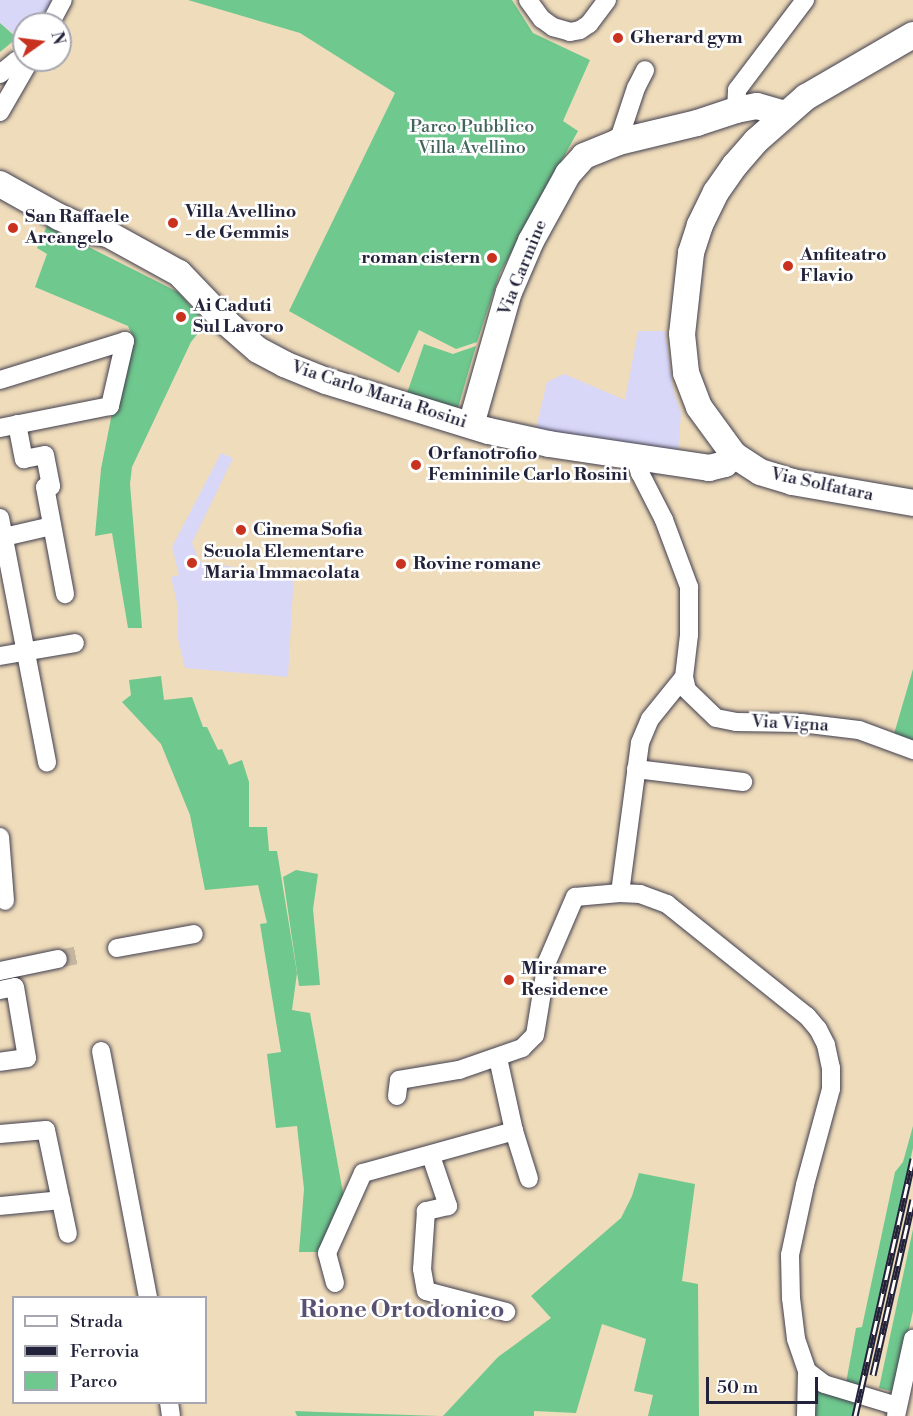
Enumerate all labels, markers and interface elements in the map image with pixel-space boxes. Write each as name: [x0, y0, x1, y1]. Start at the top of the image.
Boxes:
north arrow: [12, 12, 72, 72]
place label: Gherard gym: [630, 27, 743, 49]
text: N: [46, 30, 69, 47]
marker: Gherard gym: [611, 31, 625, 45]
park label: Parco Pubblico Villa Avellino: [410, 117, 534, 160]
place label: Villa Avellino - de Gemmis: [185, 202, 296, 244]
place label: San Raffaele Arcangelo: [25, 207, 129, 250]
marker: Villa Avellino - de Gemmis: [166, 216, 180, 230]
street label: Via Carmine: [494, 217, 552, 319]
marker: San Raffaele Arcangelo: [6, 221, 20, 235]
place label: Anfiteatro Flavio: [800, 245, 887, 288]
place label: roman cistern: [361, 247, 480, 269]
marker: roman cistern: [485, 251, 499, 265]
marker: Anfiteatro Flavio: [781, 259, 795, 273]
place label: Ai Caduti Sul Lavoro: [193, 296, 284, 338]
marker: Ai Caduti Sul Lavoro: [174, 310, 188, 324]
street label: Via Carlo Maria Rosini: [288, 356, 470, 434]
place label: Orfanotrofio Femininile Carlo Rosini: [428, 444, 628, 486]
marker: Orfanotrofio Femininile Carlo Rosini: [409, 458, 423, 472]
street label: Via Solfatara: [769, 464, 875, 506]
place label: Cinema Sofia: [253, 519, 363, 541]
marker: Cinema Sofia: [234, 523, 248, 537]
place label: Scuola Elementare Maria Immacolata: [204, 542, 364, 584]
place label: Rovine romane: [413, 553, 541, 575]
marker: Scuola Elementare Maria Immacolata: [185, 556, 199, 570]
marker: Rovine romane: [394, 557, 408, 571]
street label: Via Vigna: [751, 711, 829, 737]
place label: Miramare Residence: [521, 959, 608, 1002]
marker: Miramare Residence: [502, 973, 516, 987]
legend: [12, 1296, 207, 1404]
district label: Rione Ortodonico: [300, 1297, 504, 1325]
text: Strada: [70, 1310, 123, 1333]
text: Ferrovia: [70, 1340, 139, 1363]
scale bar: [709, 1365, 822, 1403]
text: Parco: [70, 1370, 117, 1393]
text: 50 m: [717, 1376, 758, 1399]

